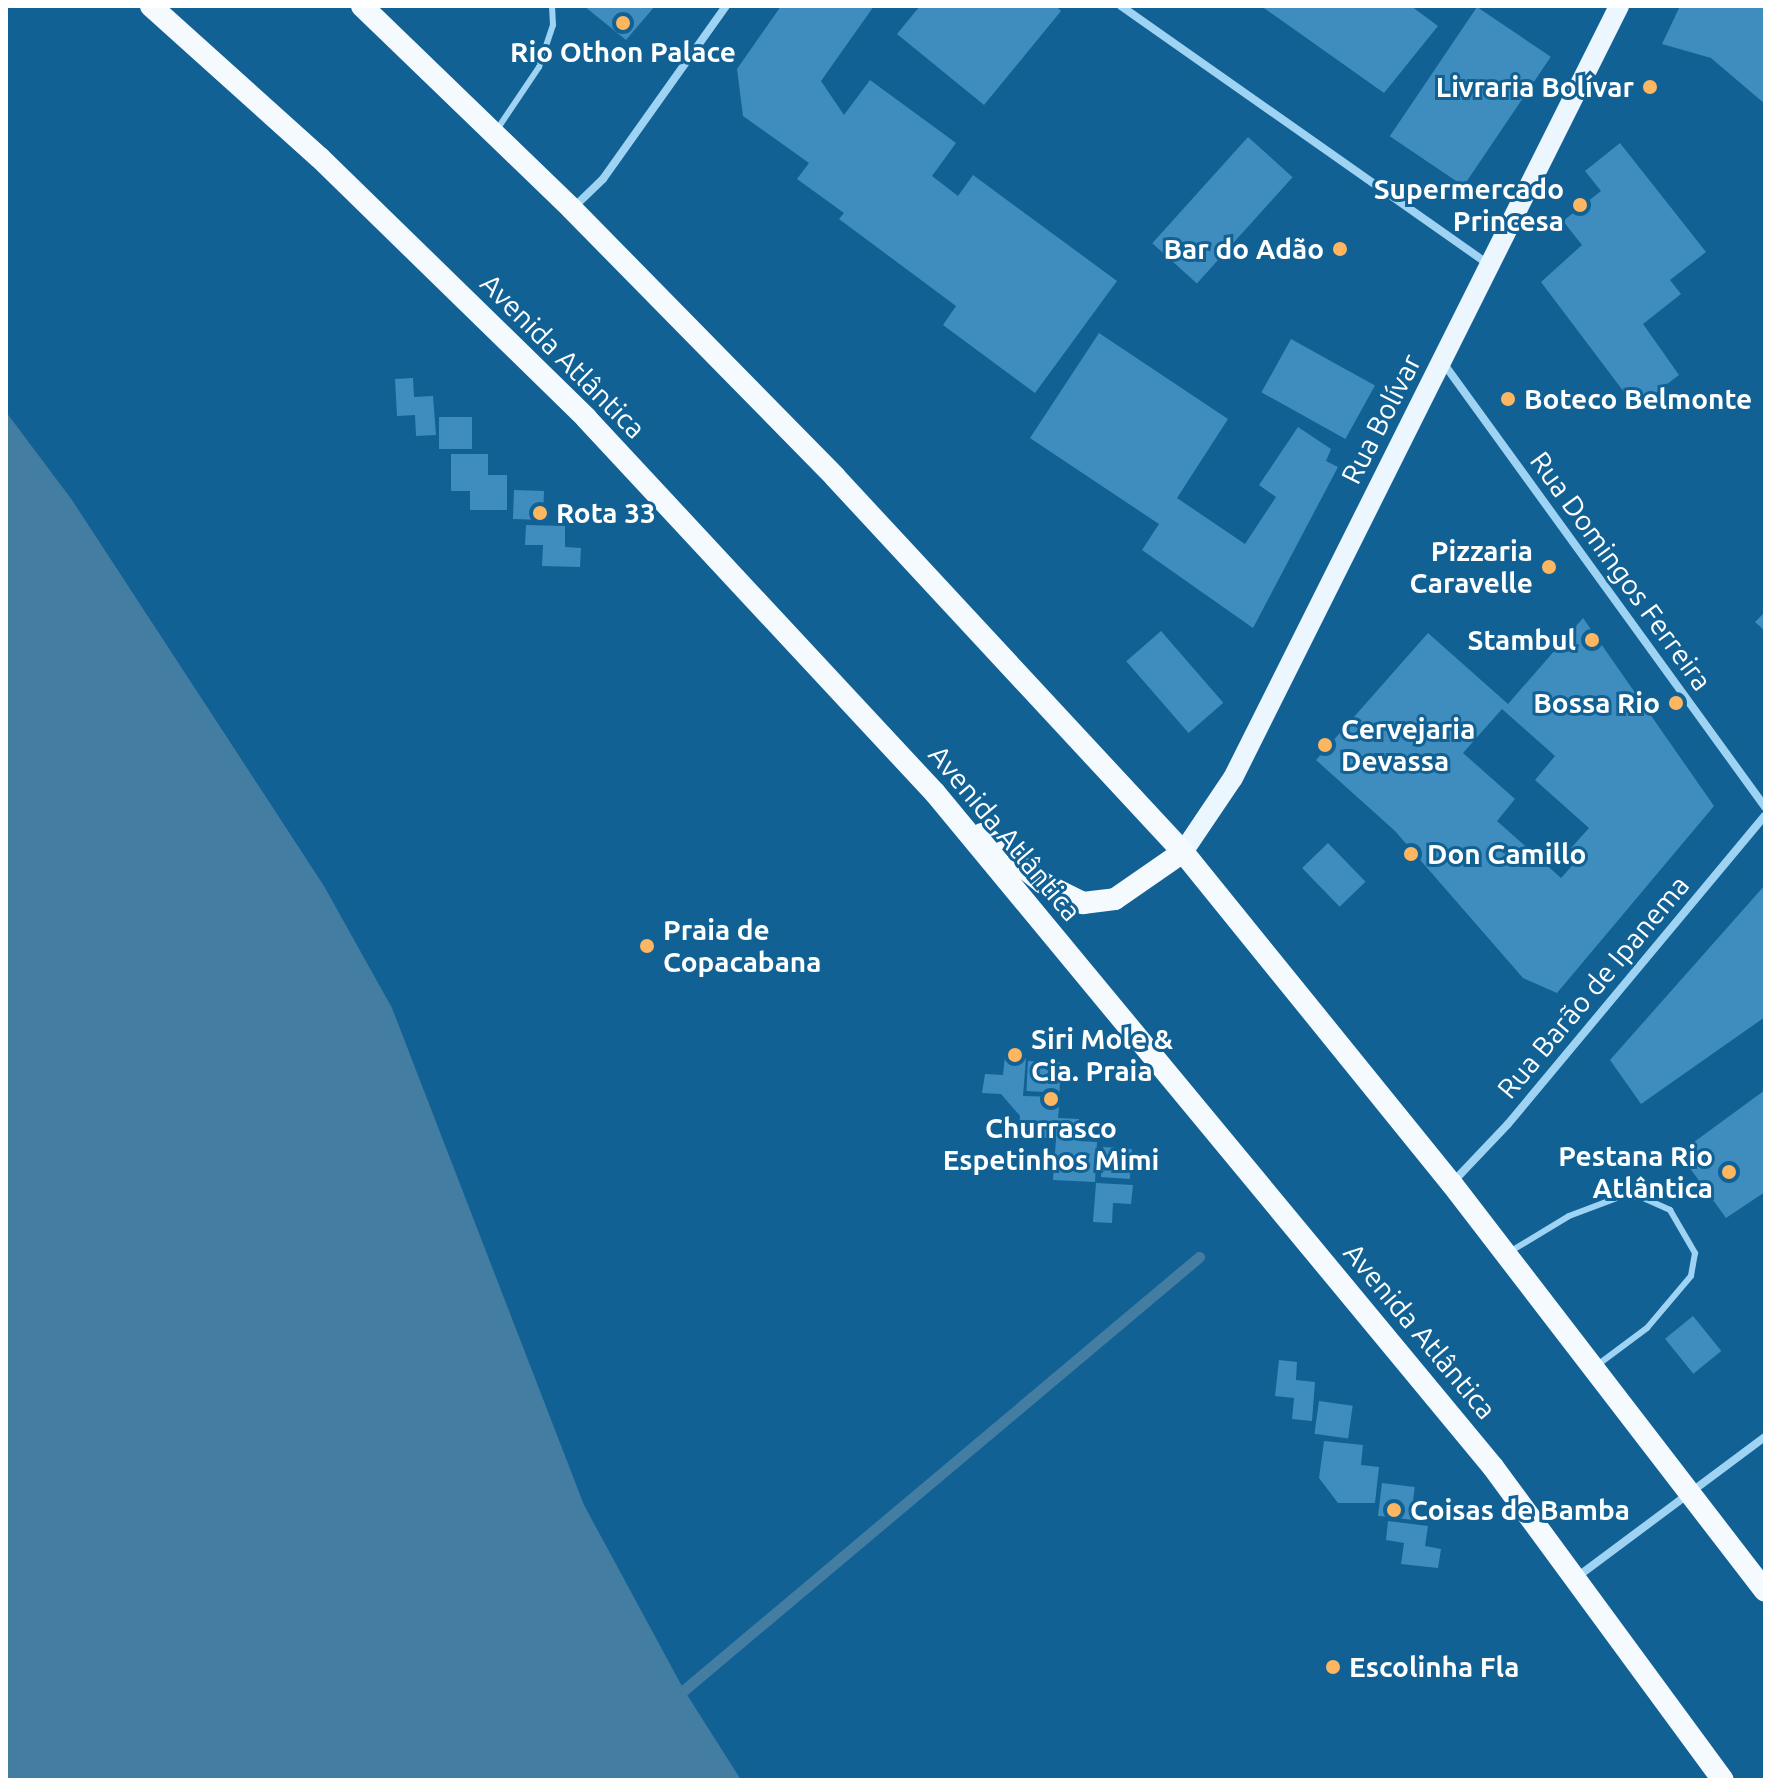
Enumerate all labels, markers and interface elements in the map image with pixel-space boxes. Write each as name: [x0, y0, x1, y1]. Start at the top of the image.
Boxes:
marker: Rio Othon Palace: [614, 14, 632, 32]
place label: Rio Othon Palace: [510, 35, 736, 69]
place label: Livraria Bolívar: [1436, 70, 1634, 104]
marker: Livraria Bolívar: [1641, 78, 1659, 96]
place label: Supermercado Princesa: [1374, 172, 1564, 238]
marker: Supermercado Princesa: [1571, 196, 1589, 214]
place label: Bar do Adão: [1164, 232, 1324, 266]
marker: Bar do Adão: [1331, 240, 1349, 258]
street label: Avenida Atlântica: [474, 267, 652, 445]
street label: Rua Bolívar: [1334, 349, 1428, 489]
place label: Boteco Belmonte: [1524, 382, 1752, 416]
marker: Boteco Belmonte: [1499, 390, 1517, 408]
street label: Rua Domingos Ferreira: [1523, 445, 1719, 697]
place label: Rota 33: [556, 496, 656, 530]
marker: Rota 33: [531, 504, 549, 522]
place label: Pizzaria Caravelle: [1410, 534, 1533, 600]
marker: Pizzaria Caravelle: [1540, 558, 1558, 576]
place label: Stambul: [1467, 623, 1576, 657]
marker: Stambul: [1583, 631, 1601, 649]
place label: Bossa Rio: [1533, 686, 1660, 720]
marker: Bossa Rio: [1667, 694, 1685, 712]
place label: Cervejaria Devassa: [1341, 712, 1475, 778]
marker: Cervejaria Devassa: [1316, 736, 1334, 754]
street label: Avenida Atlântica: [922, 738, 1088, 928]
place label: Don Camillo: [1427, 837, 1586, 871]
marker: Don Camillo: [1402, 845, 1420, 863]
street label: Rua Barão de Ipanema: [1490, 869, 1696, 1105]
place label: Praia de Copacabana: [663, 913, 821, 979]
marker: Praia de Copacabana: [638, 937, 656, 955]
place label: Siri Mole & Cia. Praia: [1031, 1022, 1173, 1088]
marker: Siri Mole & Cia. Praia: [1006, 1046, 1024, 1064]
marker: Churrasco Espetinhos Mimi: [1042, 1090, 1060, 1108]
place label: Churrasco Espetinhos Mimi: [943, 1111, 1159, 1177]
place label: Pestana Rio Atlântica: [1558, 1139, 1713, 1205]
marker: Pestana Rio Atlântica: [1720, 1163, 1738, 1181]
street label: Avenida Atlântica: [1337, 1236, 1503, 1426]
place label: Coisas de Bamba: [1410, 1493, 1630, 1527]
marker: Coisas de Bamba: [1385, 1501, 1403, 1519]
place label: Escolinha Fla: [1349, 1650, 1520, 1684]
marker: Escolinha Fla: [1324, 1658, 1342, 1676]

